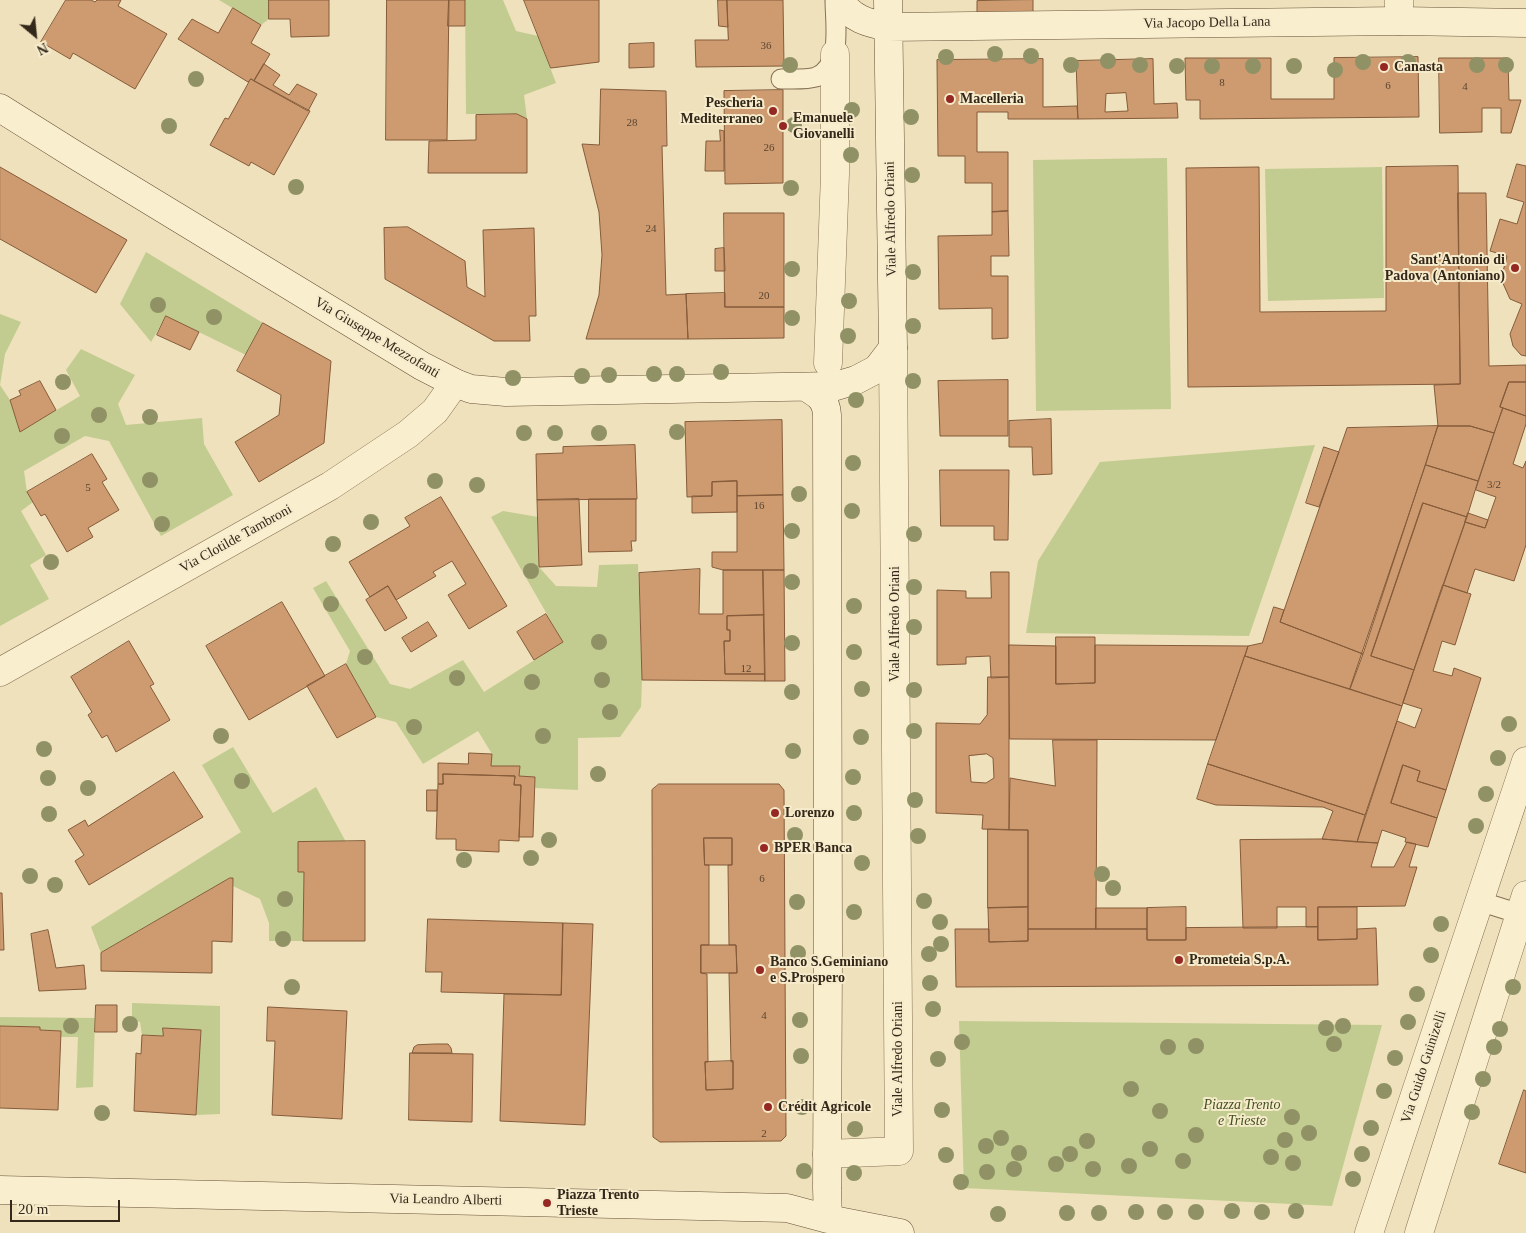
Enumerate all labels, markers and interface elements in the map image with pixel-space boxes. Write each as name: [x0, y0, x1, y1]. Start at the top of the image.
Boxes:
north arrow: [10, 10, 60, 60]
street label: Via Jacopo Della Lana: [1143, 13, 1271, 33]
house number: 36: [760, 39, 771, 53]
text: N: [34, 40, 50, 58]
place label: Canasta: [1394, 59, 1443, 75]
marker: Canasta: [1378, 61, 1390, 73]
house number: 8: [1219, 76, 1225, 90]
house number: 6: [1385, 79, 1391, 93]
house number: 4: [1462, 80, 1468, 94]
place label: Macelleria: [960, 91, 1024, 107]
marker: Macelleria: [944, 93, 956, 105]
place label: Pescheria Mediterraneo: [681, 95, 763, 128]
marker: Pescheria Mediterraneo: [767, 105, 779, 117]
place label: Emanuele Giovanelli: [793, 110, 854, 142]
house number: 28: [626, 116, 638, 130]
marker: Emanuele Giovanelli: [777, 120, 789, 132]
house number: 26: [764, 141, 774, 155]
street label: Viale Alfredo Oriani: [882, 161, 900, 277]
house number: 24: [646, 222, 656, 236]
place label: Sant'Antonio di Padova (Antoniano): [1385, 252, 1505, 284]
marker: Sant'Antonio di Padova (Antoniano): [1509, 262, 1521, 274]
house number: 20: [759, 289, 770, 303]
street label: Via Giuseppe Mezzofanti: [311, 294, 443, 382]
house number: 3/2: [1487, 478, 1501, 492]
house number: 5: [85, 481, 91, 495]
house number: 16: [754, 499, 764, 513]
street label: Via Clotilde Tambroni: [177, 501, 295, 577]
street label: Viale Alfredo Oriani: [887, 566, 903, 682]
house number: 12: [740, 662, 751, 676]
place label: Lorenzo: [785, 805, 835, 821]
marker: Lorenzo: [769, 807, 781, 819]
place label: BPER Banca: [774, 840, 852, 856]
marker: BPER Banca: [758, 842, 770, 854]
house number: 6: [759, 872, 765, 886]
place label: Prometeia S.p.A.: [1189, 952, 1290, 968]
place label: Banco S.Geminiano e S.Prospero: [770, 954, 888, 986]
marker: Prometeia S.p.A.: [1173, 954, 1185, 966]
marker: Banco S.Geminiano e S.Prospero: [754, 964, 766, 976]
street label: Viale Alfredo Oriani: [890, 1001, 906, 1117]
house number: 4: [761, 1009, 767, 1023]
street label: Via Guido Guinizelli: [1398, 1009, 1450, 1125]
park label: Piazza Trento e Trieste: [1204, 1097, 1280, 1130]
place label: Crédit Agricole: [778, 1099, 871, 1115]
marker: Crédit Agricole: [762, 1101, 774, 1113]
house number: 2: [761, 1127, 767, 1141]
place label: Piazza Trento Trieste: [557, 1187, 639, 1220]
scale bar: [12, 1190, 122, 1222]
street label: Via Leandro Alberti: [390, 1191, 502, 1209]
marker: Piazza Trento Trieste: [541, 1197, 553, 1209]
text: 20 m: [18, 1201, 48, 1217]

